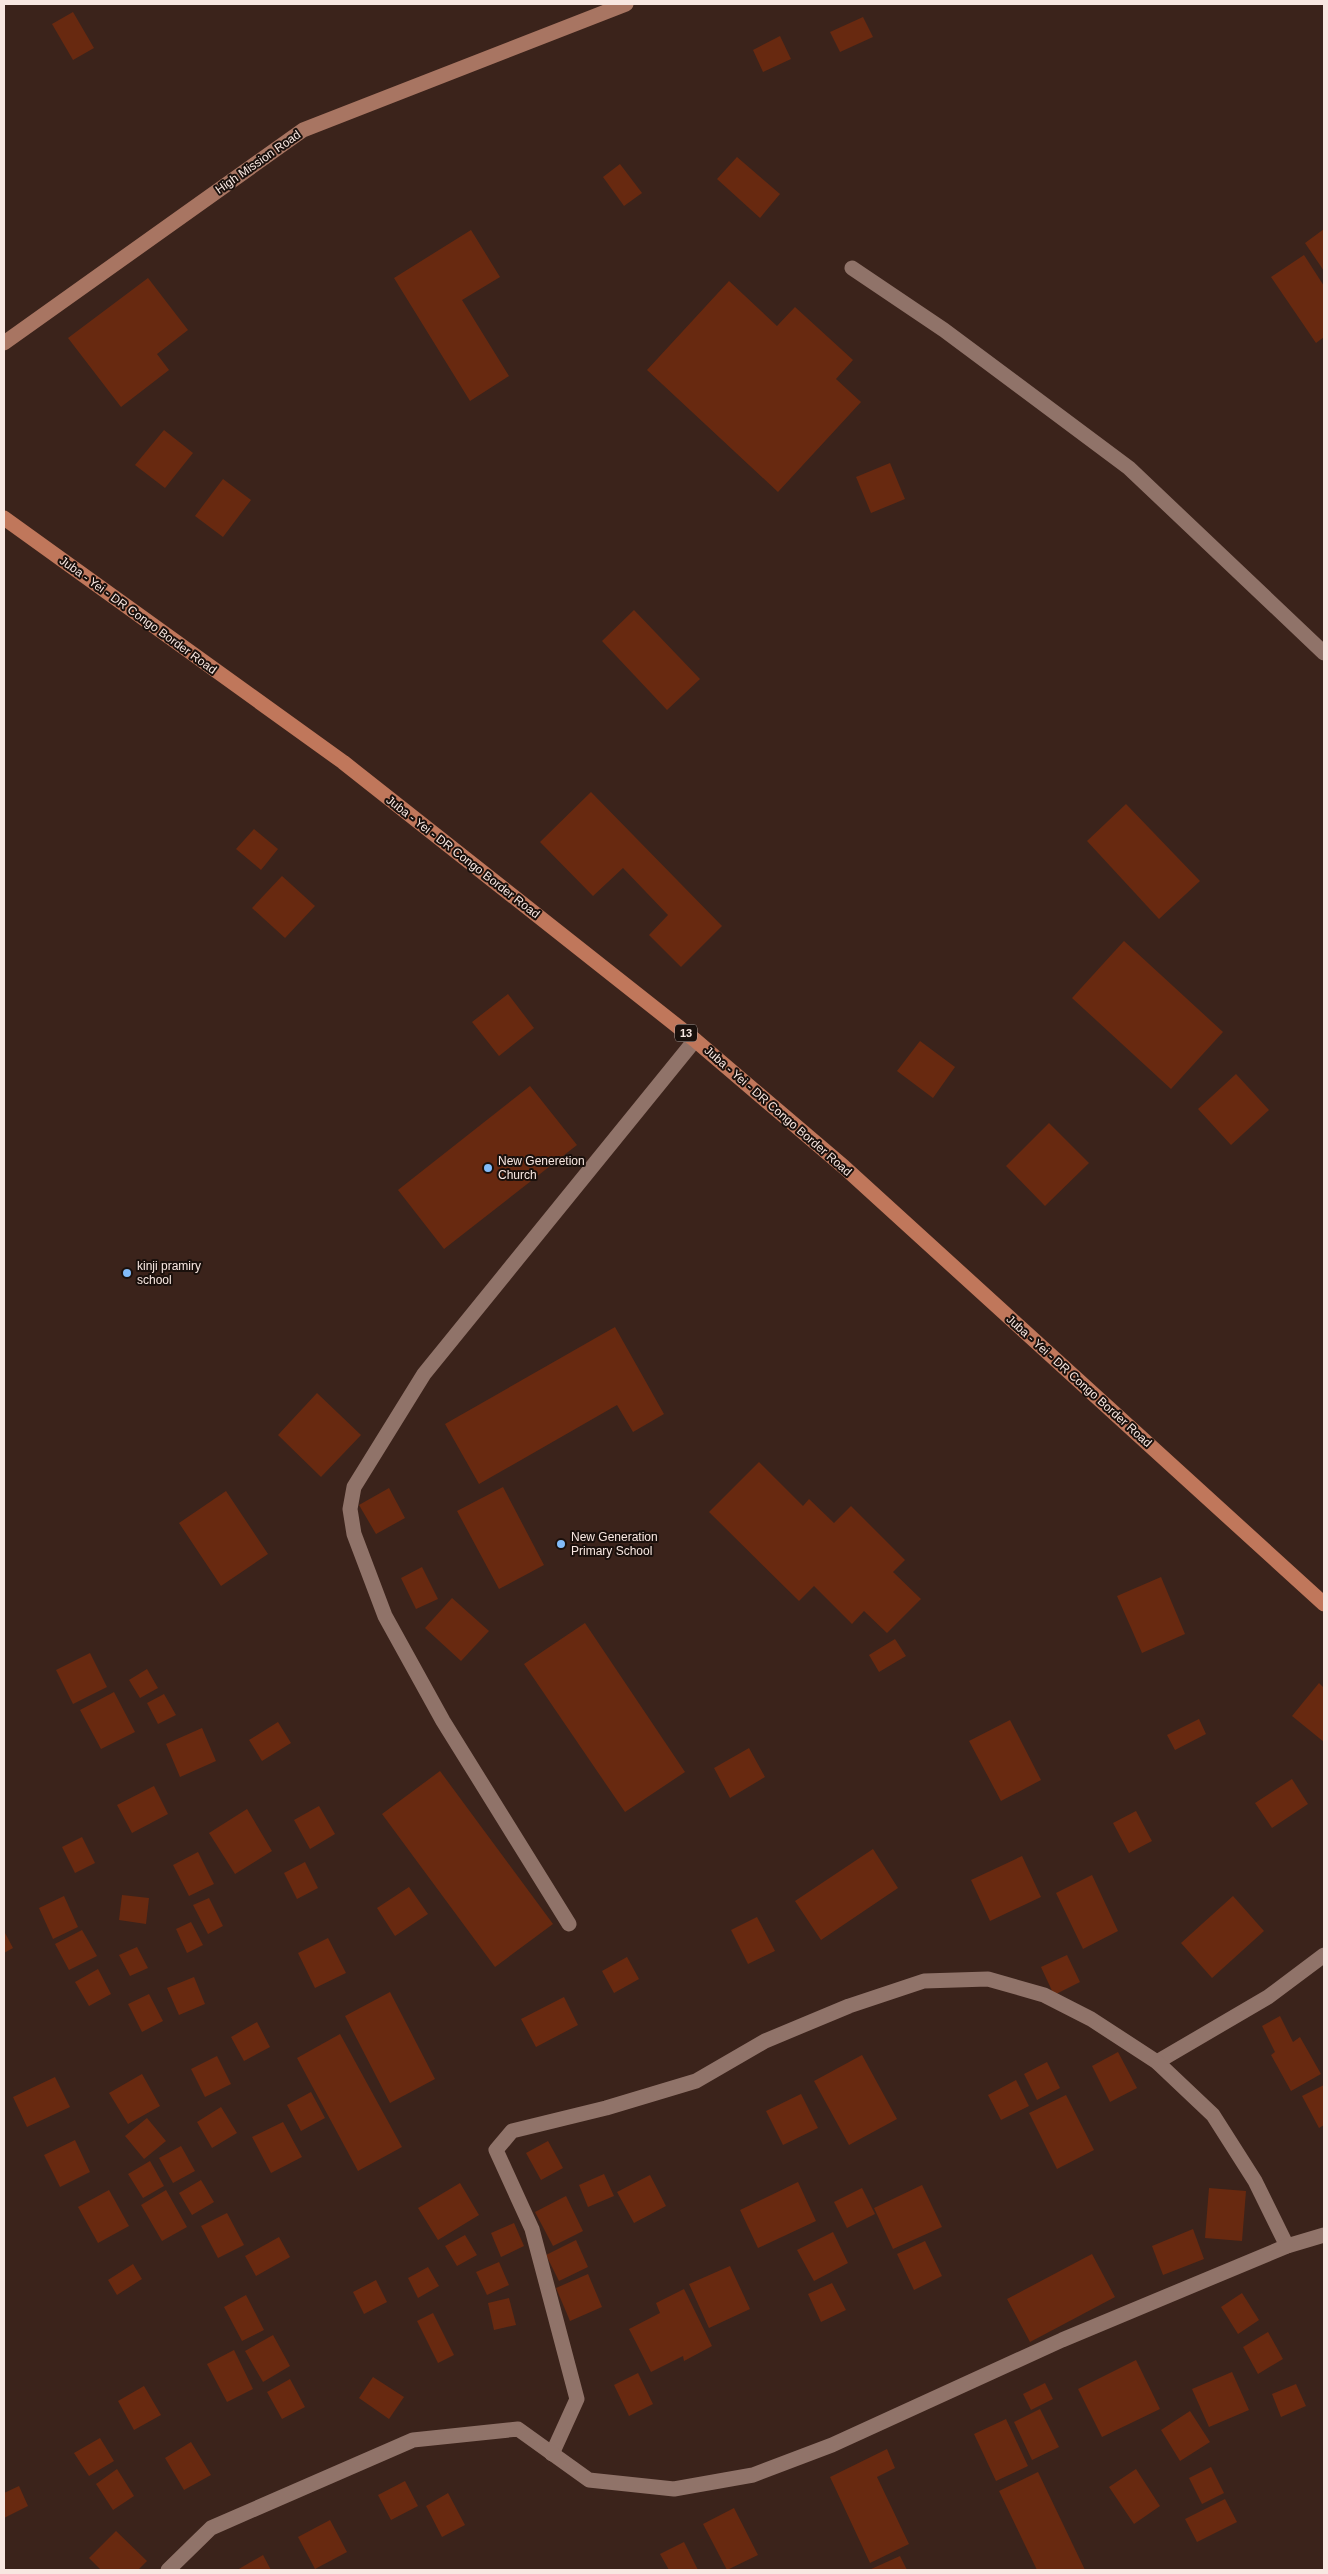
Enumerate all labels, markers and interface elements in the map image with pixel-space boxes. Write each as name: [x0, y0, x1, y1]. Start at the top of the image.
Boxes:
street label: High Mission Road: [213, 127, 303, 197]
street label: Juba - Yei - DR Congo Border Road: [57, 553, 219, 677]
street label: Juba - Yei - DR Congo Border Road: [384, 793, 542, 921]
road number: 13: [675, 1024, 697, 1042]
street label: Juba - Yei - DR Congo Border Road: [701, 1043, 855, 1179]
place label: New Generetion Church: [498, 1154, 585, 1182]
marker: New Generetion Church: [482, 1162, 494, 1174]
place label: kinji pramiry school: [137, 1259, 201, 1287]
marker: kinji pramiry school: [121, 1267, 133, 1279]
street label: Juba - Yei - DR Congo Border Road: [1003, 1312, 1155, 1450]
place label: New Generation Primary School: [571, 1530, 658, 1558]
marker: New Generation Primary School: [555, 1538, 567, 1550]

